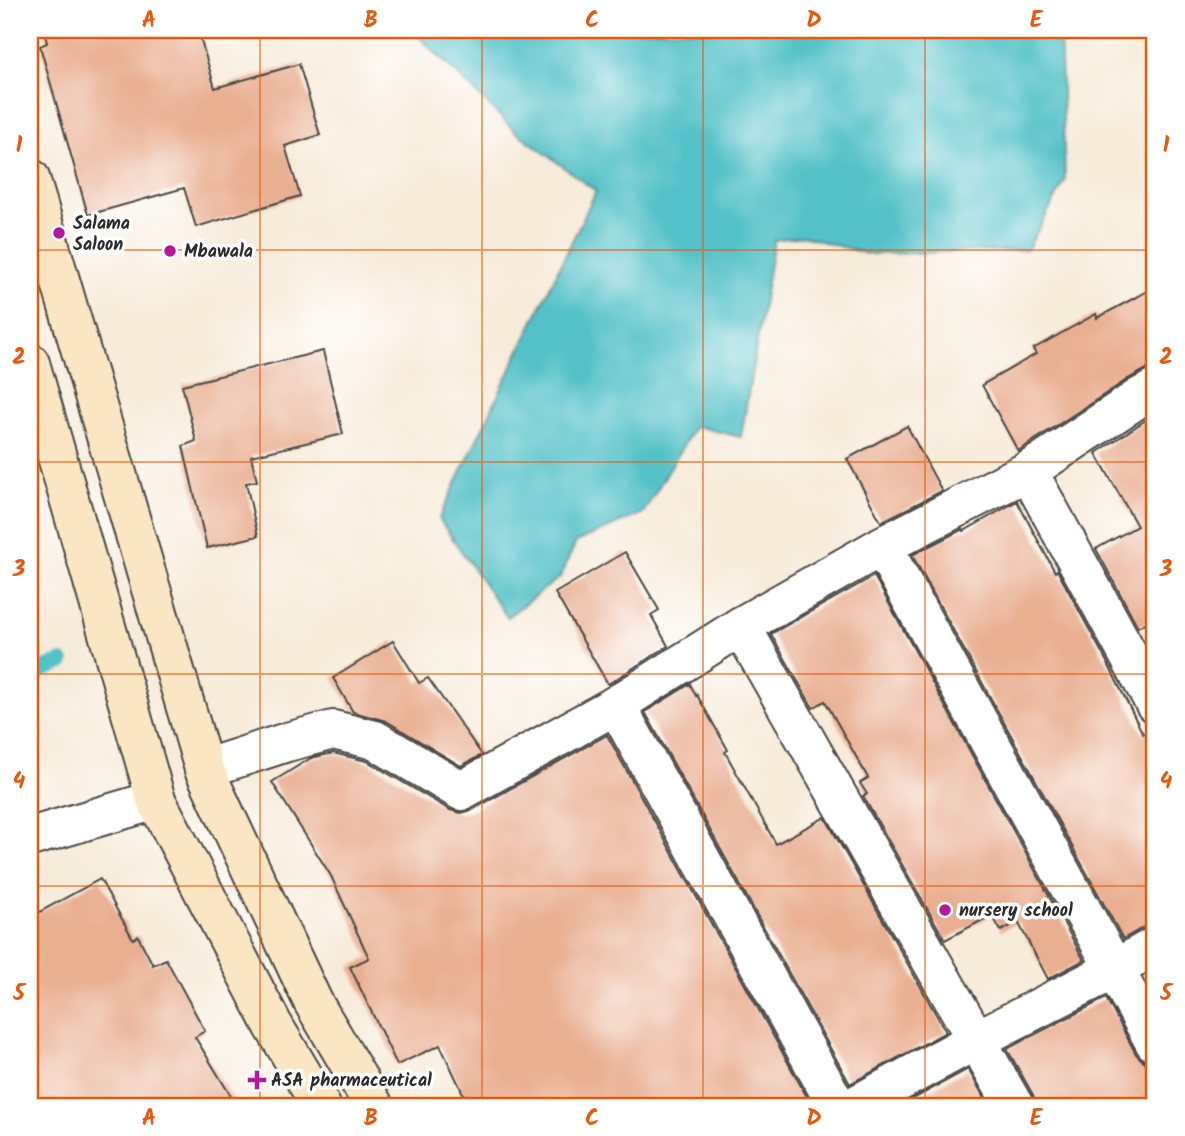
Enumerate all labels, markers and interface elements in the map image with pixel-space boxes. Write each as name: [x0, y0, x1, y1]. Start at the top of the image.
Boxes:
text: A: [142, 3, 156, 39]
text: B: [364, 3, 378, 39]
text: C: [585, 3, 599, 39]
text: D: [806, 3, 822, 39]
text: E: [1030, 3, 1044, 39]
text: 1: [16, 128, 23, 164]
text: 1: [1163, 128, 1170, 164]
place label: Salama Saloon: [73, 210, 130, 260]
marker: Salama Saloon: [51, 225, 67, 241]
place label: Mbawala: [184, 238, 253, 267]
marker: Mbawala: [162, 243, 178, 259]
text: 2: [12, 340, 26, 376]
text: 2: [1159, 340, 1173, 376]
text: 3: [12, 552, 26, 588]
text: 3: [1159, 552, 1173, 588]
text: 4: [13, 764, 26, 800]
text: 4: [1160, 764, 1173, 800]
place label: nursery school: [959, 897, 1073, 926]
marker: nursery school: [937, 902, 953, 918]
text: 5: [12, 976, 27, 1012]
text: 5: [1159, 976, 1174, 1012]
place label: ASA pharmaceutical: [271, 1067, 432, 1096]
marker: ASA pharmaceutical: [249, 1072, 265, 1088]
text: A: [142, 1101, 156, 1136]
text: B: [364, 1101, 378, 1136]
text: C: [585, 1101, 599, 1136]
text: D: [806, 1101, 822, 1136]
text: E: [1030, 1101, 1044, 1136]

